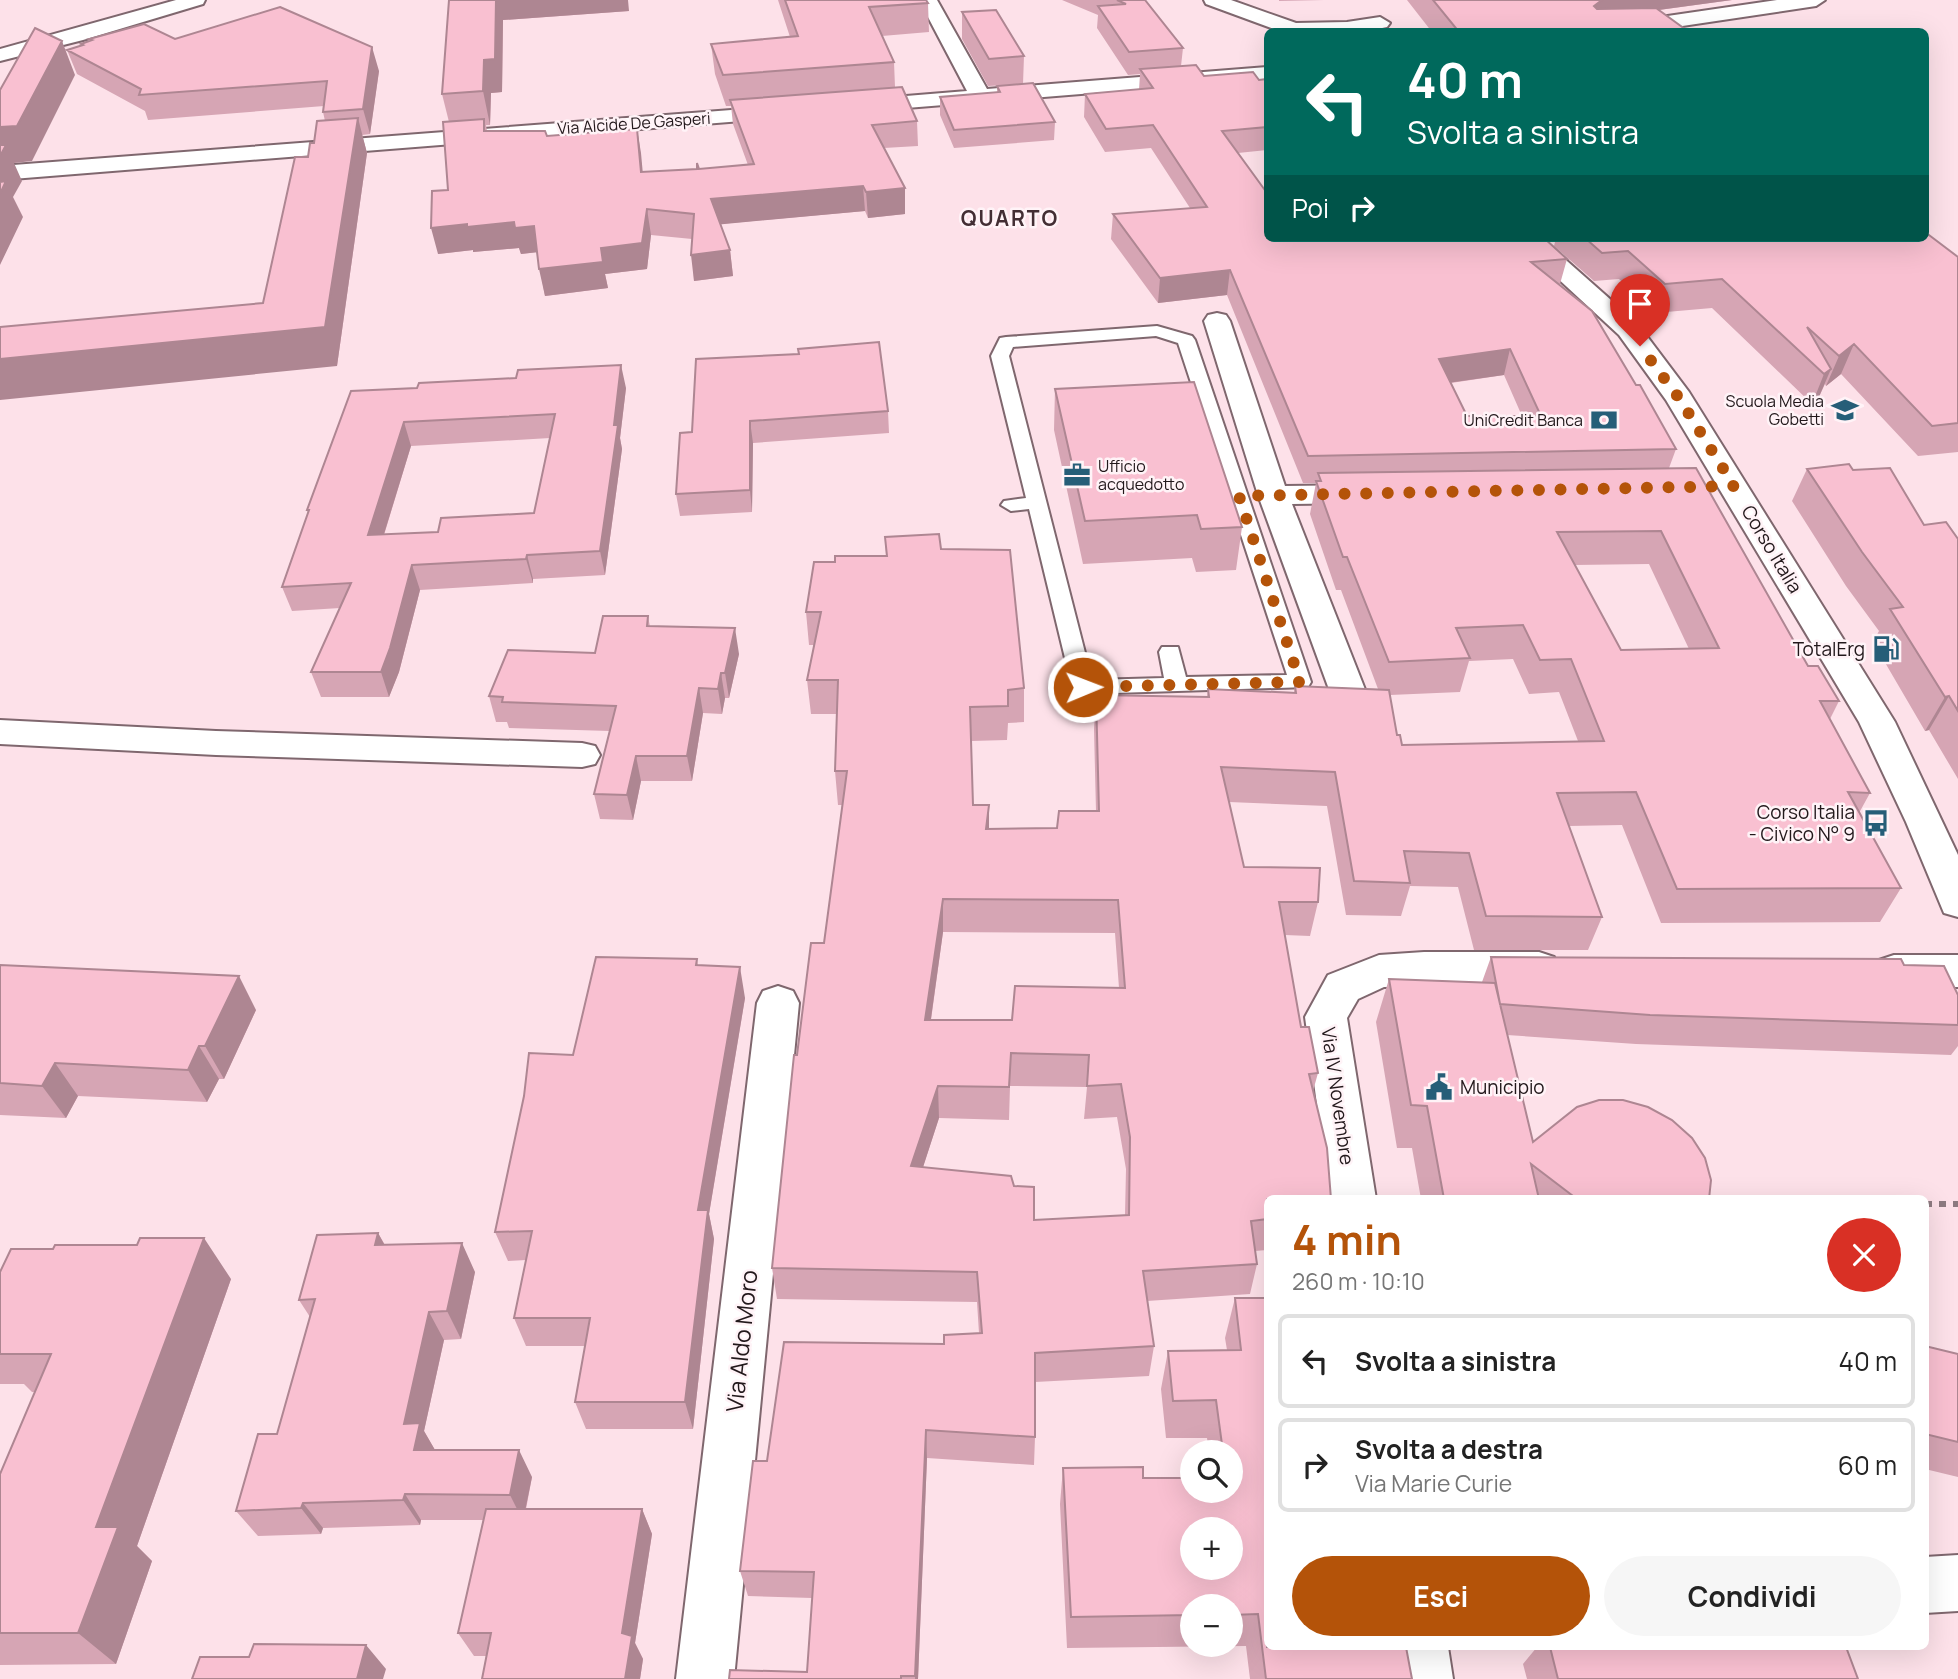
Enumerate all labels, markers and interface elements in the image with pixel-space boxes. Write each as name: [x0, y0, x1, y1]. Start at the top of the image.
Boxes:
text: 40 m: [1407, 46, 1523, 113]
icon: left: [1292, 56, 1383, 147]
street label: Via Alcide De Gasperi: [557, 107, 711, 139]
text: Svolta a sinistra: [1407, 110, 1639, 154]
icon: right: [1343, 189, 1381, 227]
text: Poi: [1292, 190, 1329, 226]
district label: QUARTO: [961, 204, 1059, 232]
pin: [1610, 274, 1670, 346]
icon: arrive: [1621, 285, 1659, 323]
place label: Scuola Media Gobetti: [1726, 390, 1824, 430]
school or university icon: Scuola Media Gobetti: [1830, 395, 1860, 425]
bank icon: UniCredit Banca: [1589, 405, 1619, 435]
place label: UniCredit Banca: [1463, 409, 1583, 431]
place label: Ufficio acquedotto: [1098, 455, 1184, 495]
office icon: Ufficio acquedotto: [1062, 460, 1092, 490]
street label: Corso Italia: [1736, 500, 1808, 598]
fuel station icon: TotalErg: [1871, 634, 1901, 664]
place label: TotalErg: [1793, 636, 1865, 662]
position arrow: [1046, 650, 1120, 724]
place label: Corso Italia - Civico N° 9: [1749, 799, 1855, 847]
bus stop icon: Corso Italia - Civico N° 9: [1861, 808, 1891, 838]
street label: Via IV Novembre: [1315, 1026, 1361, 1166]
public building icon: Municipio: [1424, 1072, 1454, 1102]
place label: Municipio: [1460, 1074, 1545, 1100]
text: 4 min: [1292, 1210, 1402, 1268]
button: close: [1827, 1218, 1901, 1292]
text: 260 m · 10:10: [1292, 1265, 1425, 1297]
street label: Via Aldo Moro: [718, 1268, 764, 1414]
icon: left: [1296, 1342, 1334, 1380]
text: Svolta a sinistra: [1355, 1343, 1556, 1379]
text: 40 m: [1839, 1343, 1897, 1379]
text: Svolta a destra: [1355, 1431, 1543, 1467]
map controls: [1180, 1440, 1243, 1657]
button: search: [1180, 1440, 1243, 1503]
icon: right: [1296, 1446, 1334, 1484]
text: 60 m: [1838, 1447, 1897, 1483]
text: Via Marie Curie: [1355, 1467, 1512, 1499]
button: +: [1180, 1517, 1243, 1580]
button: Esci: [1292, 1556, 1590, 1636]
button: Condividi: [1604, 1556, 1901, 1636]
button: −: [1180, 1594, 1243, 1657]

